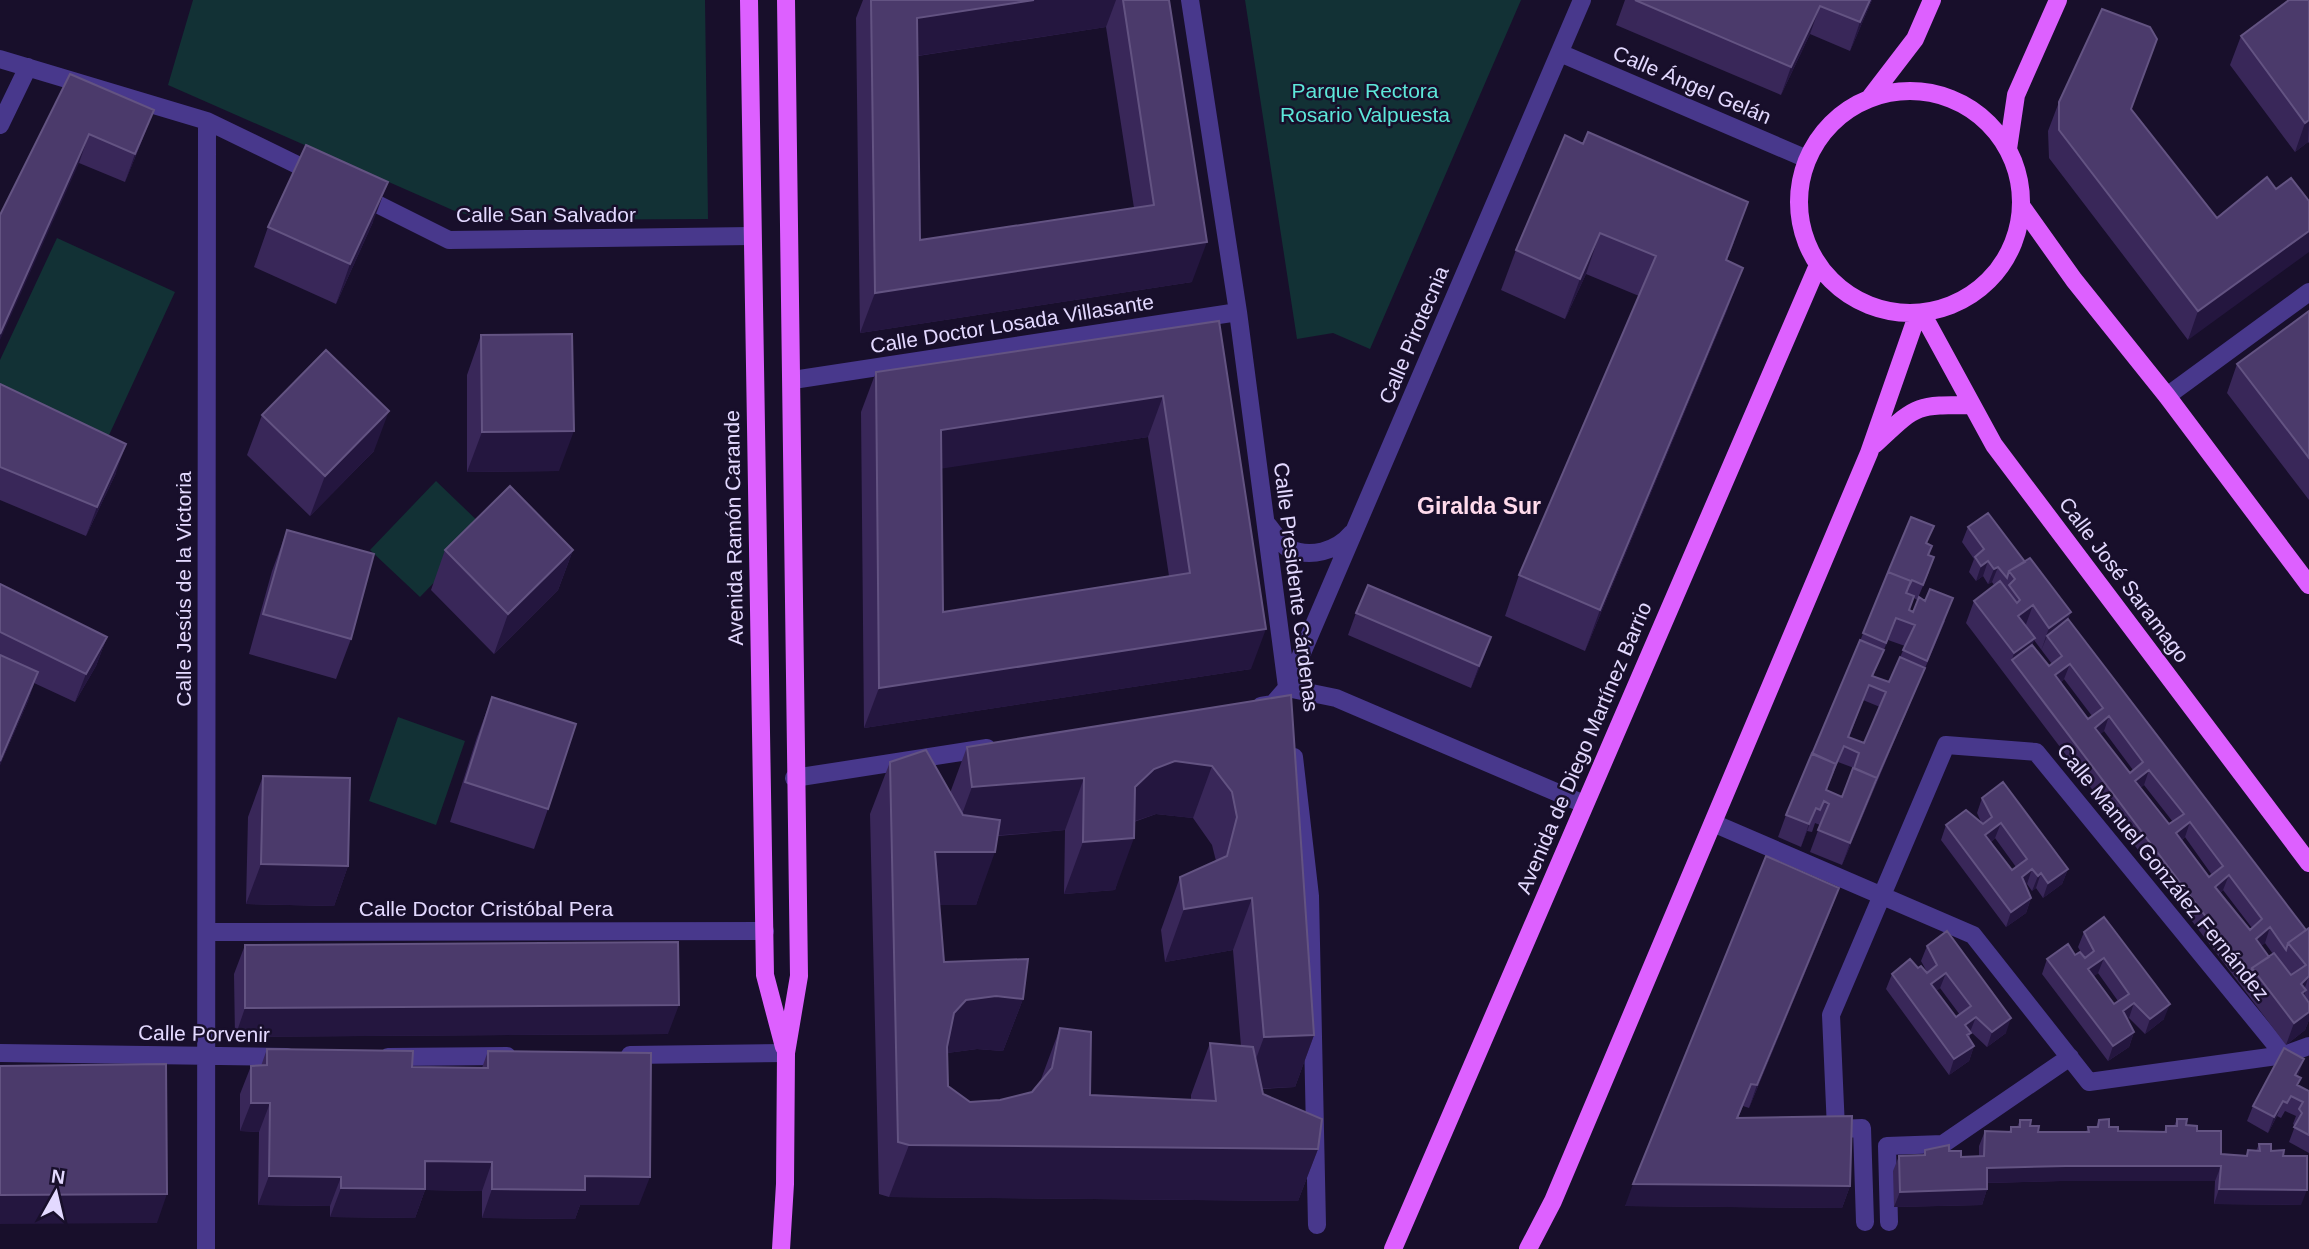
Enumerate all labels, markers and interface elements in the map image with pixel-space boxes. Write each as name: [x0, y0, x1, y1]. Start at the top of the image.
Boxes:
street label: Calle Ángel Gelán: [1610, 41, 1775, 128]
park label: Parque Rectora Rosario Valpuesta: [1280, 79, 1450, 126]
street label: Calle San Salvador: [456, 203, 636, 226]
street label: Calle Pirotecnia: [1374, 262, 1453, 407]
street label: Calle Doctor Losada Villasante: [868, 290, 1155, 357]
street label: Avenida Ramón Carande: [720, 410, 747, 646]
street label: Calle Presidente Cárdenas: [1270, 461, 1323, 713]
street label: Calle Jesús de la Victoria: [172, 471, 195, 707]
district label: Giralda Sur: [1417, 493, 1541, 519]
street label: Calle José Saramago: [2055, 493, 2194, 667]
street label: Avenida de Diego Martínez Barrio: [1511, 598, 1656, 897]
street label: Calle Manuel González Fernández: [2053, 739, 2274, 1005]
street label: Calle Doctor Cristóbal Pera: [359, 897, 614, 920]
street label: Calle Porvenir: [138, 1021, 270, 1046]
north arrow: [21, 1158, 91, 1228]
text: N: [50, 1165, 67, 1188]

